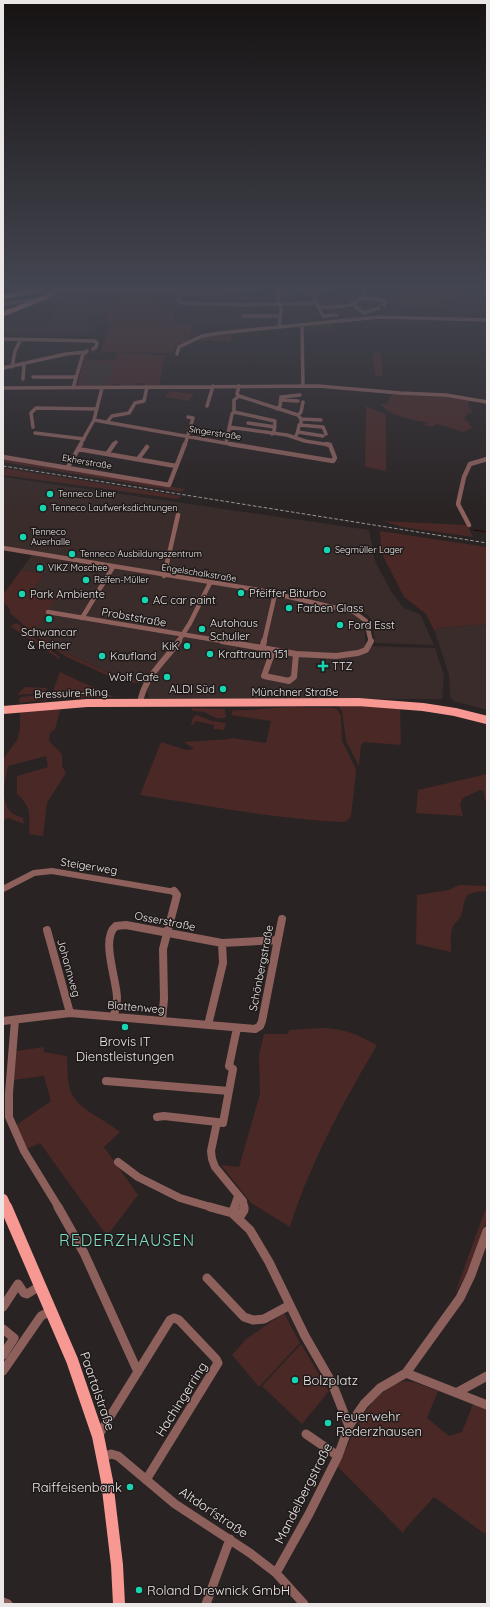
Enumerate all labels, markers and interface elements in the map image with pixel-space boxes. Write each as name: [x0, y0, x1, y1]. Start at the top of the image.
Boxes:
street label: Singerstraße: [188, 423, 242, 442]
street label: Ekherstraße: [61, 452, 113, 471]
place label: Tenneco Liner: [58, 488, 116, 499]
marker: Tenneco Liner: [45, 489, 55, 499]
place label: Tenneco Laufwerksdichtungen: [51, 502, 178, 513]
marker: Tenneco Laufwerksdichtungen: [38, 503, 48, 513]
place label: Tenneco Auerhalle: [31, 526, 70, 547]
marker: Tenneco Auerhalle: [18, 532, 28, 542]
place label: Segmüller Lager: [335, 544, 404, 555]
marker: Segmüller Lager: [322, 545, 332, 555]
place label: Tenneco Ausbildungszentrum: [80, 548, 202, 559]
marker: Tenneco Ausbildungszentrum: [67, 549, 77, 559]
street label: Engelschalkstraße: [161, 561, 237, 584]
place label: VIKZ Moschee: [48, 562, 108, 573]
marker: VIKZ Moschee: [35, 563, 45, 573]
place label: Reifen-Müller: [94, 574, 149, 585]
marker: Reifen-Müller: [81, 575, 91, 585]
place label: Pfeiffer Biturbo: [249, 586, 327, 600]
place label: Park Ambiente: [30, 587, 105, 601]
marker: Pfeiffer Biturbo: [236, 588, 246, 598]
marker: Park Ambiente: [17, 589, 27, 599]
place label: AC car paint: [153, 593, 216, 607]
marker: AC car paint: [140, 595, 150, 605]
place label: Farben Glass: [297, 601, 363, 615]
marker: Farben Glass: [284, 603, 294, 613]
street label: Probststraße: [101, 604, 167, 630]
marker: Schwancar & Reiner: [44, 614, 54, 624]
place label: Autohaus Schuller: [210, 616, 258, 643]
place label: Ford Esst: [348, 618, 395, 632]
marker: Ford Esst: [335, 620, 345, 630]
marker: Autohaus Schuller: [197, 624, 207, 634]
place label: Schwancar & Reiner: [21, 625, 78, 652]
place label: KiK: [162, 639, 179, 653]
marker: KiK: [182, 641, 192, 651]
place label: Kraftraum 151: [218, 647, 288, 661]
place label: Kaufland: [110, 649, 156, 663]
marker: Kraftraum 151: [205, 649, 215, 659]
marker: Kaufland: [97, 651, 107, 661]
place label: TTZ: [332, 659, 353, 673]
marker: TTZ: [317, 660, 329, 672]
place label: Wolf Cafe: [109, 670, 159, 684]
marker: Wolf Cafe: [162, 672, 172, 682]
place label: ALDI Süd: [169, 682, 215, 696]
marker: ALDI Süd: [218, 684, 228, 694]
street label: Bressuire-Ring: [34, 685, 108, 701]
street label: Münchner Straße: [251, 685, 339, 699]
street label: Steigerweg: [60, 855, 118, 877]
street label: Osserstraße: [133, 908, 197, 934]
street label: Schönbergstraße: [246, 924, 276, 1012]
street label: Johannweg: [54, 937, 84, 999]
street label: Blattenweg: [107, 998, 165, 1016]
marker: Brovis IT Dienstleistungen: [120, 1022, 130, 1032]
place label: Brovis IT Dienstleistungen: [76, 1033, 174, 1064]
district label: REDERZHAUSEN: [59, 1230, 195, 1250]
street label: Paartalstraße: [77, 1349, 119, 1433]
street label: Hachingerring: [152, 1359, 210, 1439]
place label: Bolzplatz: [303, 1372, 358, 1388]
marker: Bolzplatz: [290, 1375, 300, 1385]
place label: Feuerwehr Rederzhausen: [336, 1408, 422, 1439]
marker: Feuerwehr Rederzhausen: [323, 1418, 333, 1428]
street label: Mandelbergstraße: [271, 1440, 335, 1546]
place label: Raiffeisenbank: [32, 1479, 122, 1495]
marker: Raiffeisenbank: [125, 1482, 135, 1492]
street label: Altdorfstraße: [177, 1483, 251, 1541]
place label: Roland Drewnick GmbH: [147, 1582, 290, 1598]
marker: Roland Drewnick GmbH: [134, 1585, 144, 1595]

